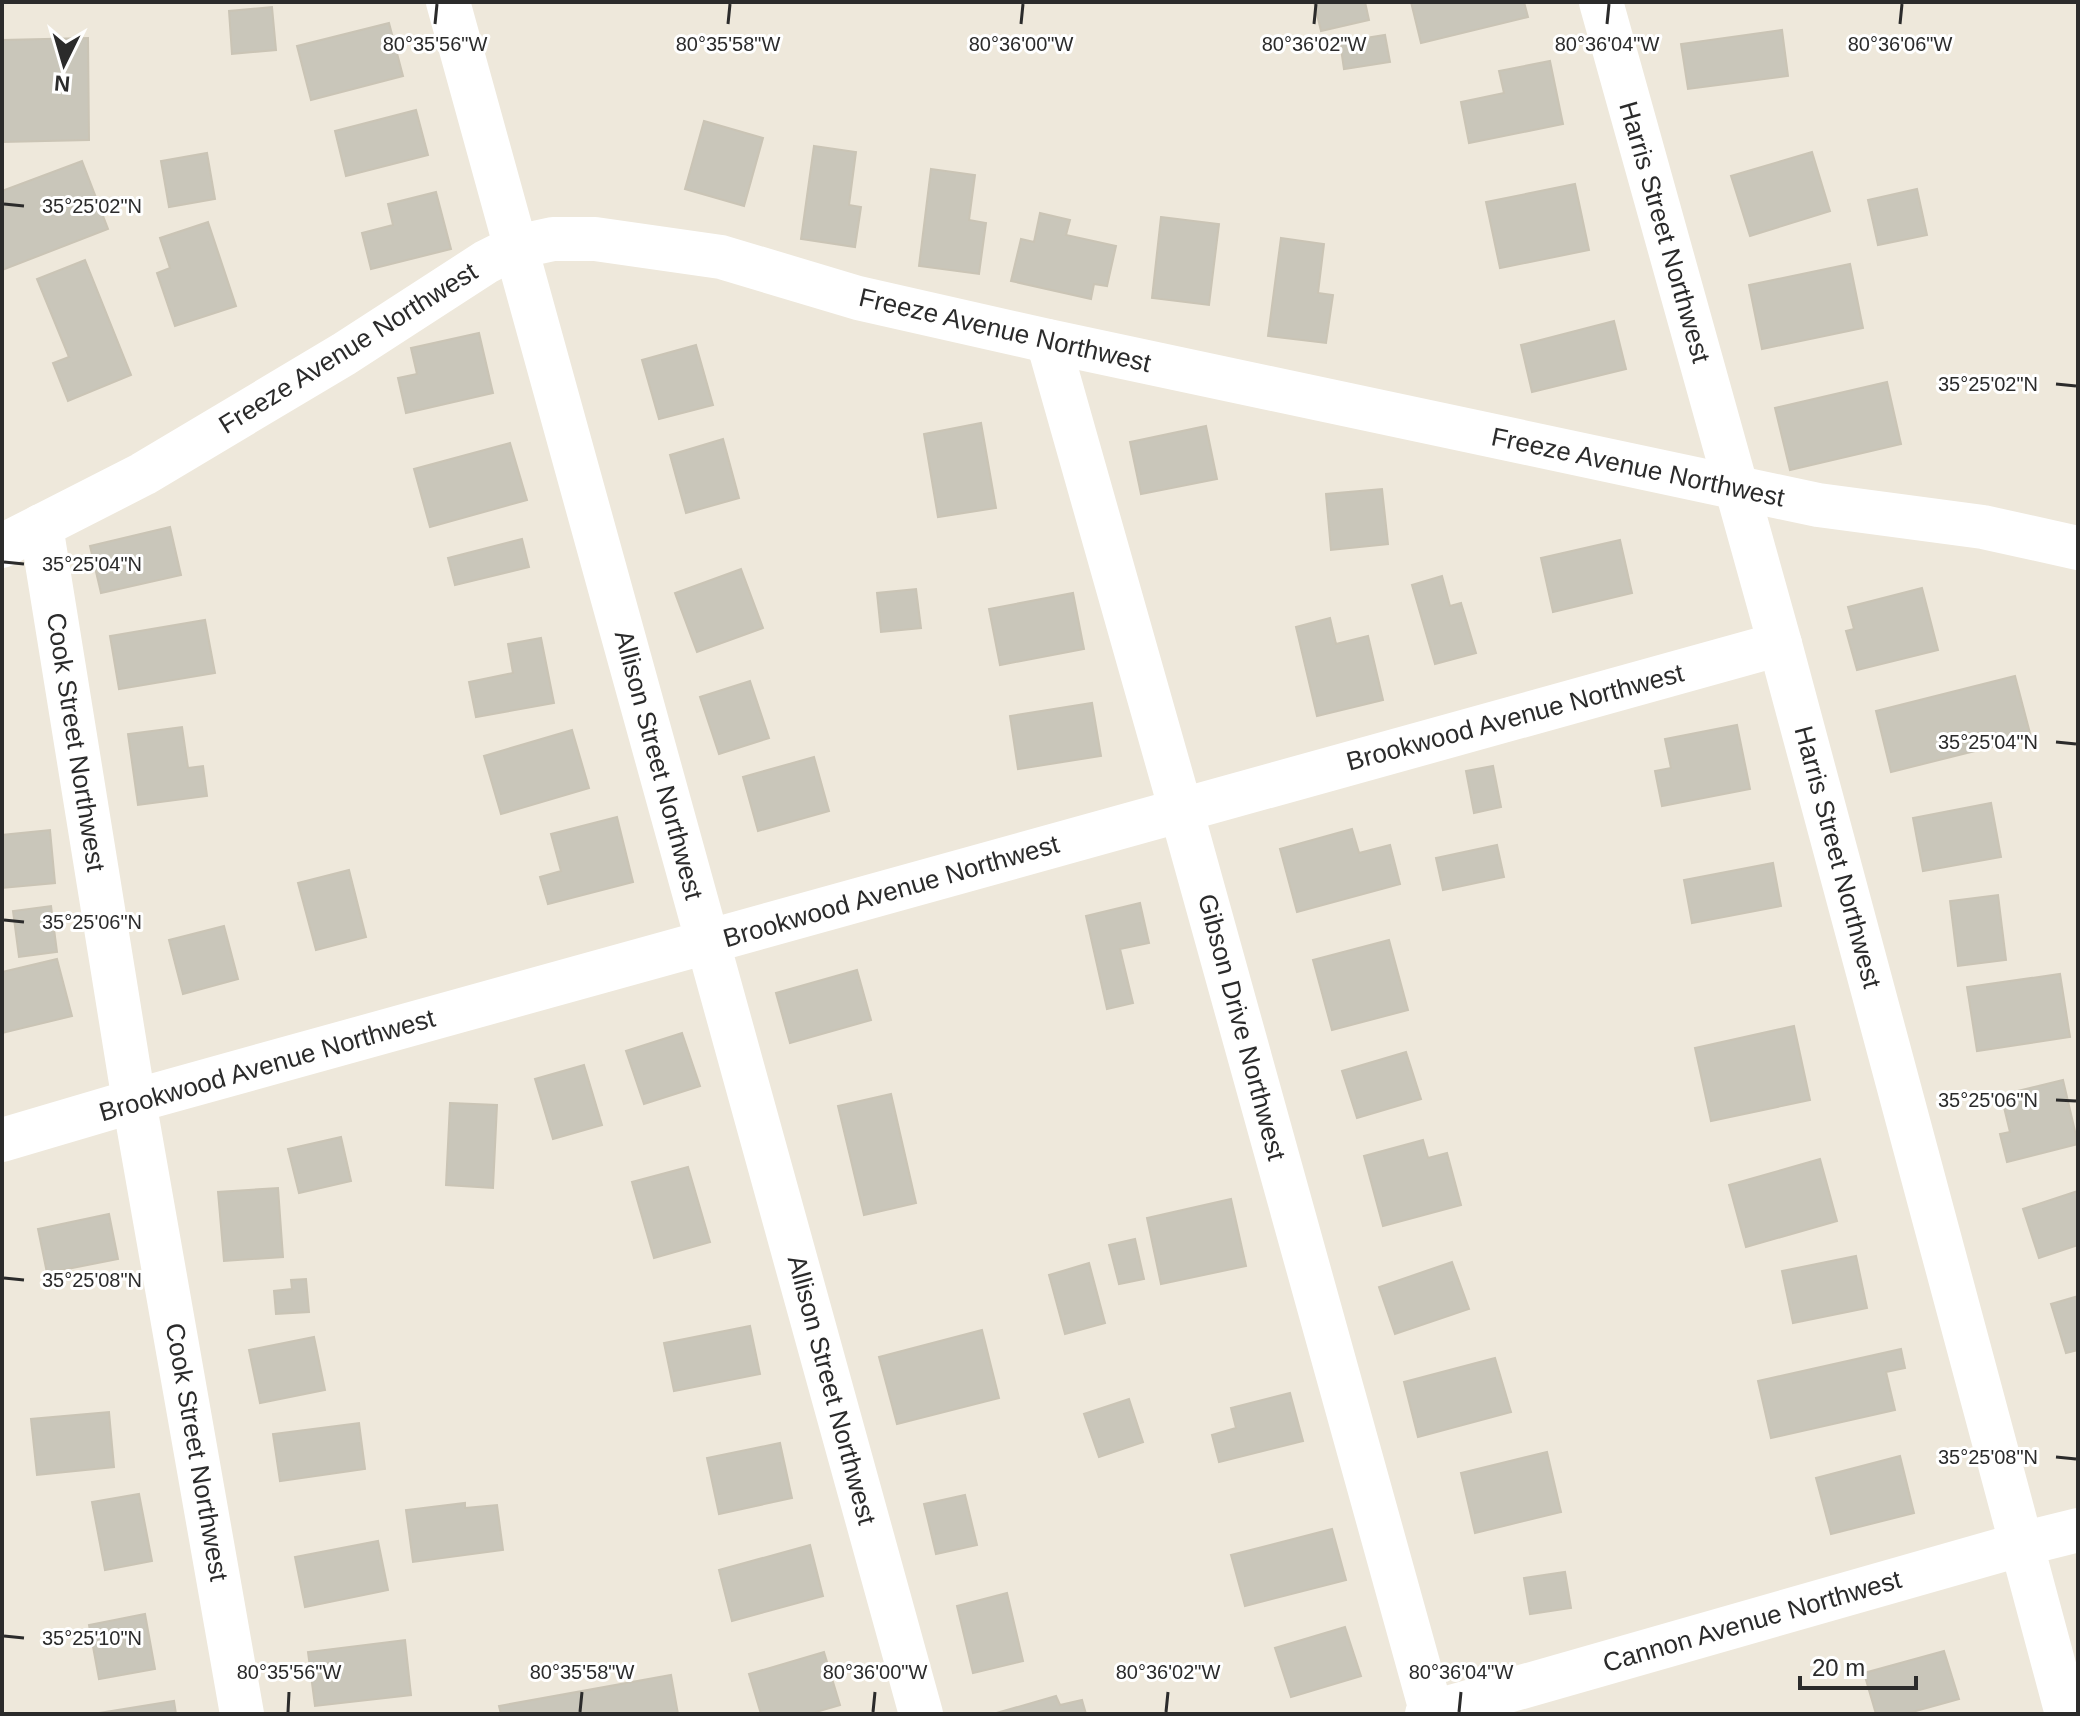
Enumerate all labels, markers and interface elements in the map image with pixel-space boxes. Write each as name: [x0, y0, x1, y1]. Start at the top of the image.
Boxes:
north arrow: [24, 24, 104, 104]
text: 80°35'56"W: [383, 33, 487, 55]
text: 80°35'58"W: [676, 33, 780, 55]
text: 80°36'00"W: [969, 33, 1073, 55]
text: 80°36'02"W: [1262, 33, 1366, 55]
text: 80°36'04"W: [1555, 33, 1659, 55]
text: 80°36'06"W: [1848, 33, 1952, 55]
text: N: [53, 70, 71, 97]
street label: Harris Street Northwest: [1613, 98, 1717, 367]
text: 35°25'02"N: [42, 195, 142, 217]
street label: Freeze Avenue Northwest: [213, 256, 483, 440]
street label: Freeze Avenue Northwest: [856, 282, 1155, 378]
text: 35°25'02"N: [1938, 373, 2038, 395]
street label: Freeze Avenue Northwest: [1489, 421, 1788, 513]
text: 35°25'04"N: [42, 553, 142, 575]
street label: Cook Street Northwest: [41, 610, 111, 874]
street label: Allison Street Northwest: [609, 627, 710, 904]
street label: Brookwood Avenue Northwest: [1343, 657, 1688, 777]
street label: Harris Street Northwest: [1789, 723, 1888, 992]
text: 35°25'04"N: [1938, 731, 2038, 753]
street label: Brookwood Avenue Northwest: [720, 828, 1063, 953]
street label: Gibson Drive Northwest: [1192, 891, 1292, 1164]
text: 35°25'06"N: [42, 911, 142, 933]
street label: Brookwood Avenue Northwest: [96, 1002, 439, 1127]
text: 35°25'06"N: [1938, 1089, 2038, 1111]
street label: Allison Street Northwest: [782, 1252, 883, 1529]
text: 35°25'08"N: [42, 1269, 142, 1291]
street label: Cook Street Northwest: [160, 1321, 235, 1584]
text: 35°25'08"N: [1938, 1446, 2038, 1468]
street label: Cannon Avenue Northwest: [1599, 1564, 1905, 1678]
text: 35°25'10"N: [42, 1627, 142, 1649]
scale bar: [1800, 1640, 1916, 1690]
text: 20 m: [1812, 1654, 1865, 1681]
text: 80°35'56"W: [237, 1661, 341, 1683]
text: 80°35'58"W: [530, 1661, 634, 1683]
text: 80°36'00"W: [823, 1661, 927, 1683]
text: 80°36'02"W: [1116, 1661, 1220, 1683]
text: 80°36'04"W: [1409, 1661, 1513, 1683]

